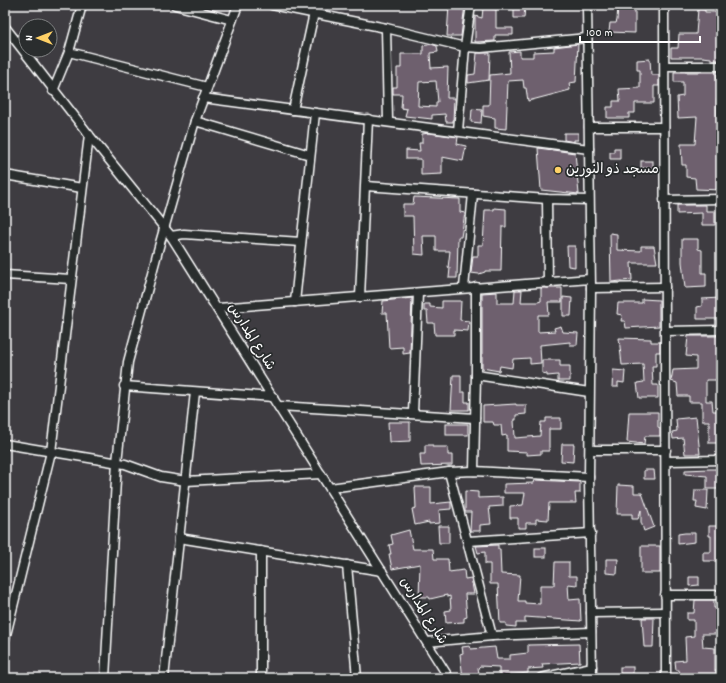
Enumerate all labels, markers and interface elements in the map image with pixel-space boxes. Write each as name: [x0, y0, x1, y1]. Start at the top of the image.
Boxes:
north arrow: [18, 18, 58, 58]
scale bar: [580, 18, 700, 44]
text: 100 m: [586, 25, 613, 42]
text: N: [22, 35, 38, 41]
place label: مسجد ذو النورين: [566, 160, 659, 180]
marker: مسجد ذو النورين: [553, 165, 563, 175]
street label: شارع المدارس: [222, 299, 280, 375]
street label: شارع المدارس: [394, 573, 452, 649]

